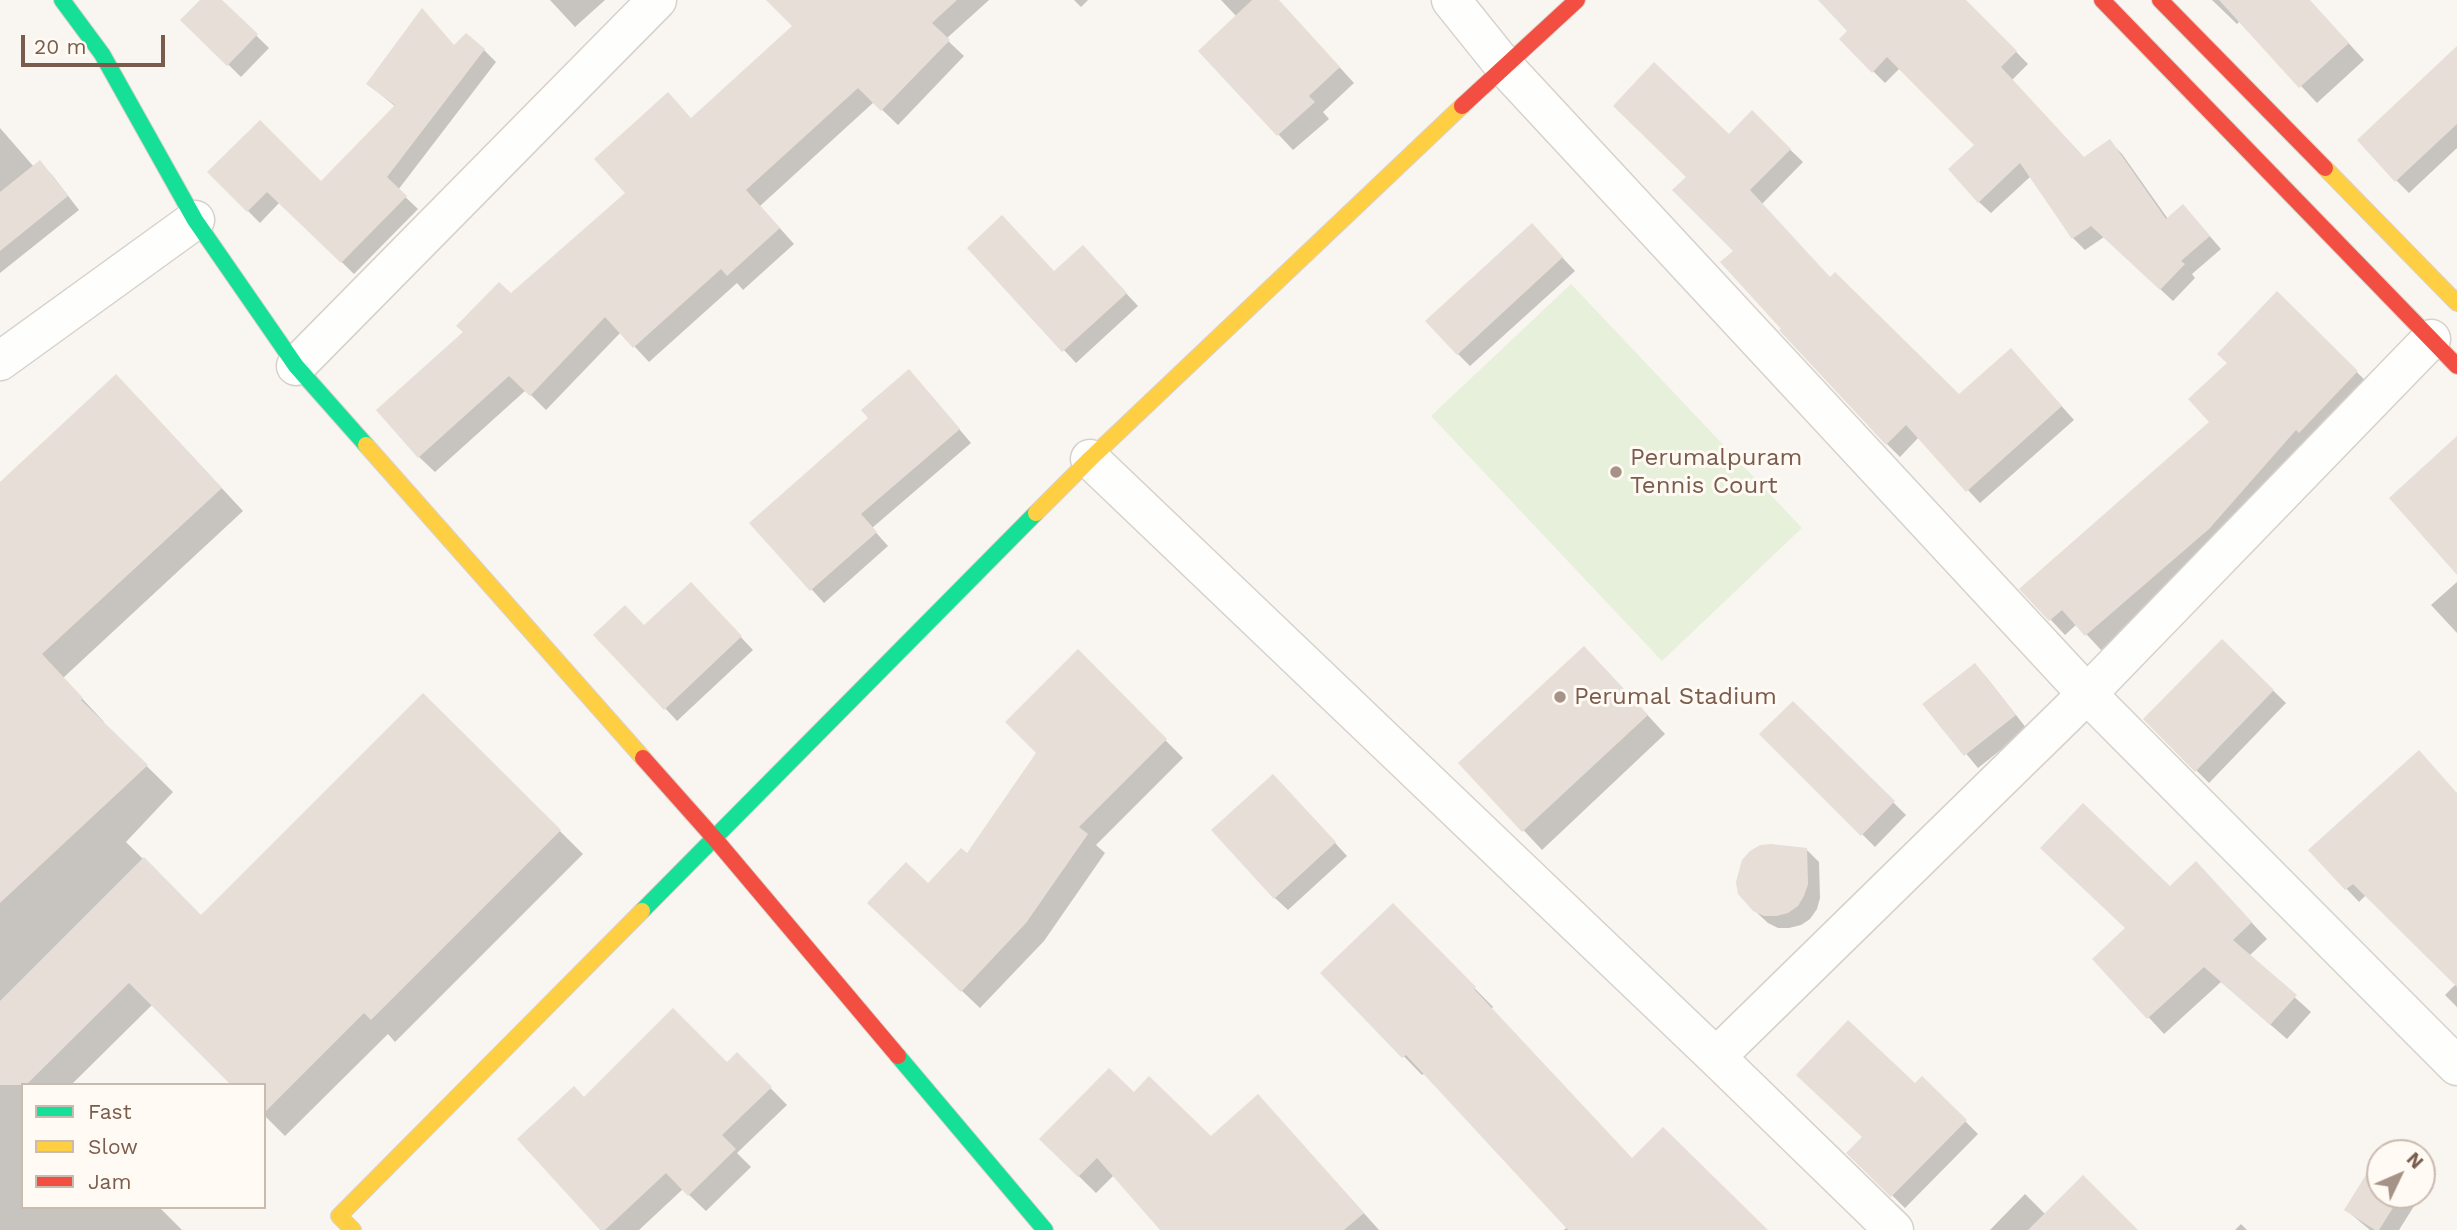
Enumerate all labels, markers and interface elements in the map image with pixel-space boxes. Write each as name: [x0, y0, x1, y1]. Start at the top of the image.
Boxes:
scale bar: [24, 21, 168, 65]
text: 20 m: [34, 34, 86, 59]
place label: Perumalpuram Tennis Court: [1630, 444, 1802, 500]
marker: Perumalpuram Tennis Court: [1608, 464, 1624, 480]
place label: Perumal Stadium: [1574, 683, 1777, 711]
marker: Perumal Stadium: [1552, 689, 1568, 705]
legend: [21, 1083, 266, 1209]
text: Fast: [88, 1099, 132, 1124]
text: Slow: [88, 1134, 138, 1159]
north arrow: [2366, 1139, 2436, 1209]
text: N: [2402, 1147, 2428, 1174]
text: Jam: [88, 1169, 131, 1194]

